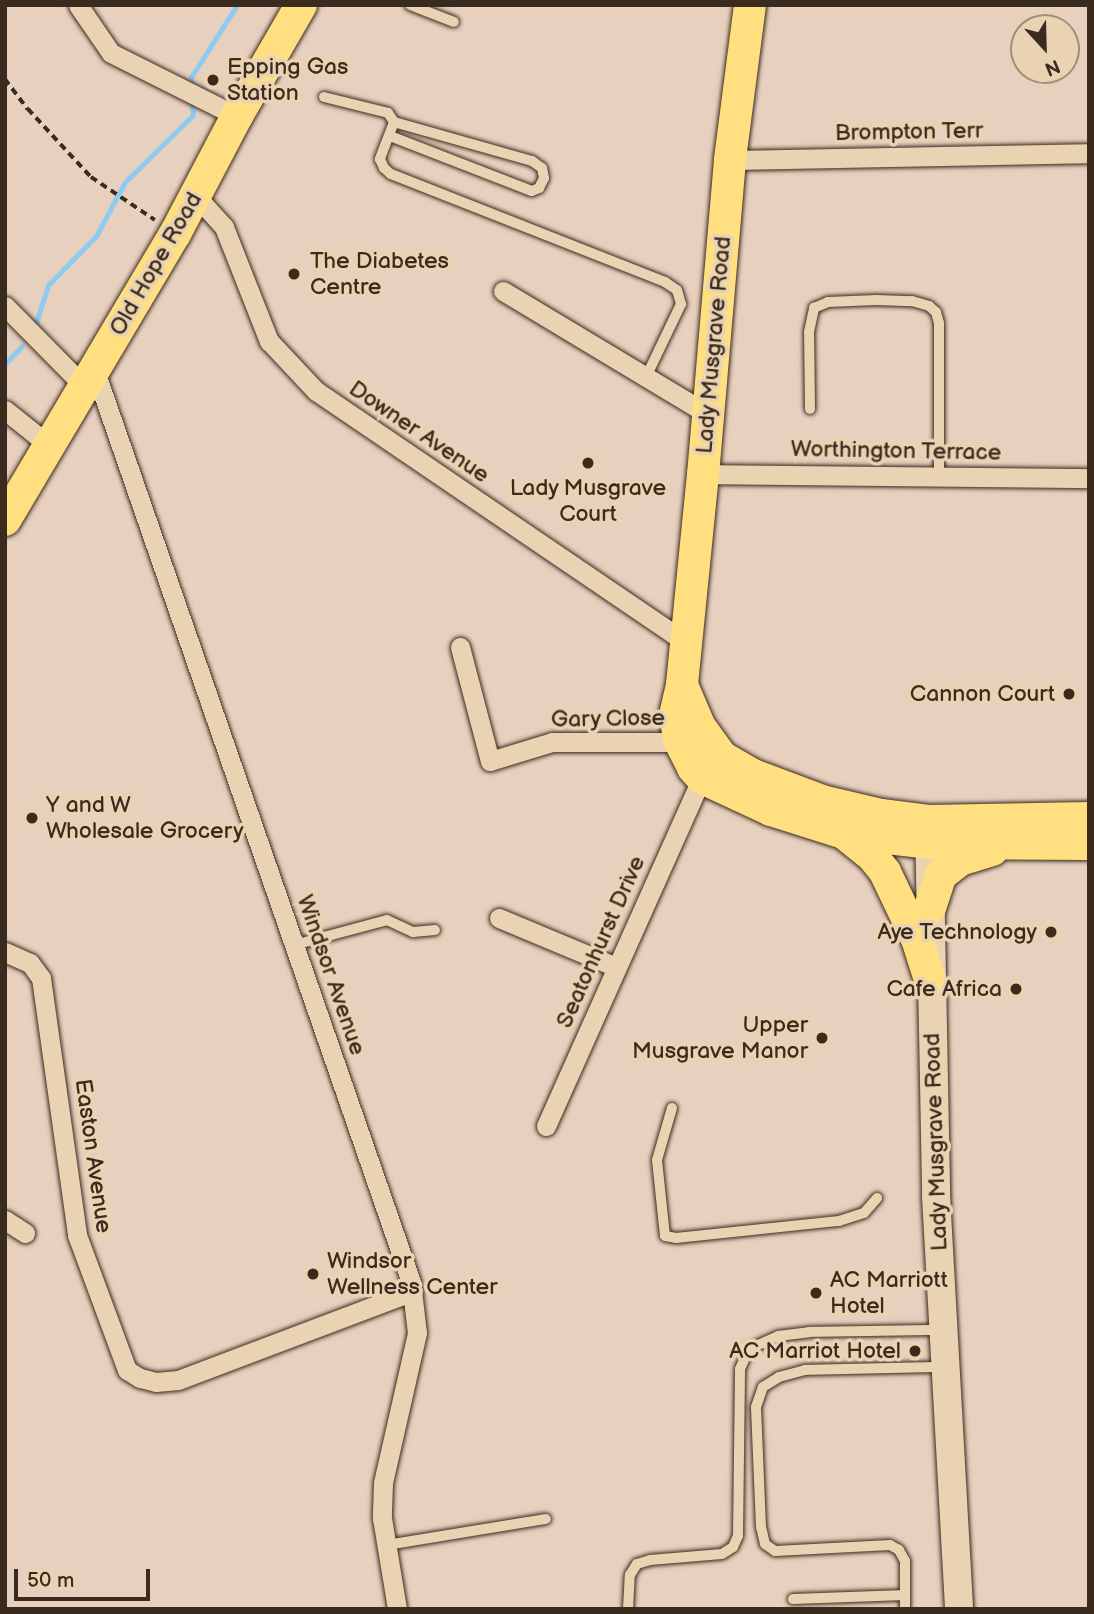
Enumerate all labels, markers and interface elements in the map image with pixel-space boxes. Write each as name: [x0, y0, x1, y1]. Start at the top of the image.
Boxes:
north arrow: [1010, 14, 1080, 84]
place label: Epping Gas Station: [227, 53, 348, 107]
text: N: [1041, 54, 1063, 80]
marker: Epping Gas Station: [205, 72, 221, 88]
street label: Brompton Terr: [834, 117, 984, 147]
street label: Old Hope Road: [104, 188, 208, 340]
street label: Lady Musgrave Road: [691, 234, 737, 456]
place label: The Diabetes Centre: [310, 247, 449, 301]
marker: The Diabetes Centre: [284, 264, 304, 284]
street label: Downer Avenue: [344, 375, 494, 489]
street label: Worthington Terrace: [790, 435, 1002, 467]
marker: Lady Musgrave Court: [580, 455, 596, 471]
place label: Lady Musgrave Court: [509, 474, 667, 528]
place label: Cannon Court: [910, 680, 1055, 708]
marker: Cannon Court: [1061, 686, 1077, 702]
street label: Gary Close: [550, 704, 666, 734]
place label: Y and W Wholesale Grocery: [46, 791, 244, 845]
marker: Y and W Wholesale Grocery: [24, 810, 40, 826]
street label: Seatonhurst Drive: [551, 852, 651, 1032]
street label: Windsor Avenue: [291, 891, 371, 1059]
place label: Aye Technology: [877, 918, 1037, 946]
marker: Aye Technology: [1043, 924, 1059, 940]
place label: Cafe Africa: [886, 975, 1002, 1003]
marker: Cafe Africa: [1008, 981, 1024, 997]
place label: Upper Musgrave Manor: [632, 1011, 808, 1065]
marker: Upper Musgrave Manor: [814, 1030, 830, 1046]
street label: Lady Musgrave Road: [918, 1032, 954, 1252]
street label: Easton Avenue: [69, 1077, 117, 1235]
place label: Windsor Wellness Center: [327, 1247, 497, 1301]
marker: Windsor Wellness Center: [305, 1266, 321, 1282]
place label: AC Marriott Hotel: [830, 1266, 948, 1320]
marker: AC Marriott Hotel: [808, 1285, 824, 1301]
place label: AC Marriot Hotel: [729, 1337, 901, 1365]
marker: AC Marriot Hotel: [907, 1343, 923, 1359]
scale bar: [18, 1554, 154, 1598]
text: 50 m: [27, 1568, 74, 1593]

